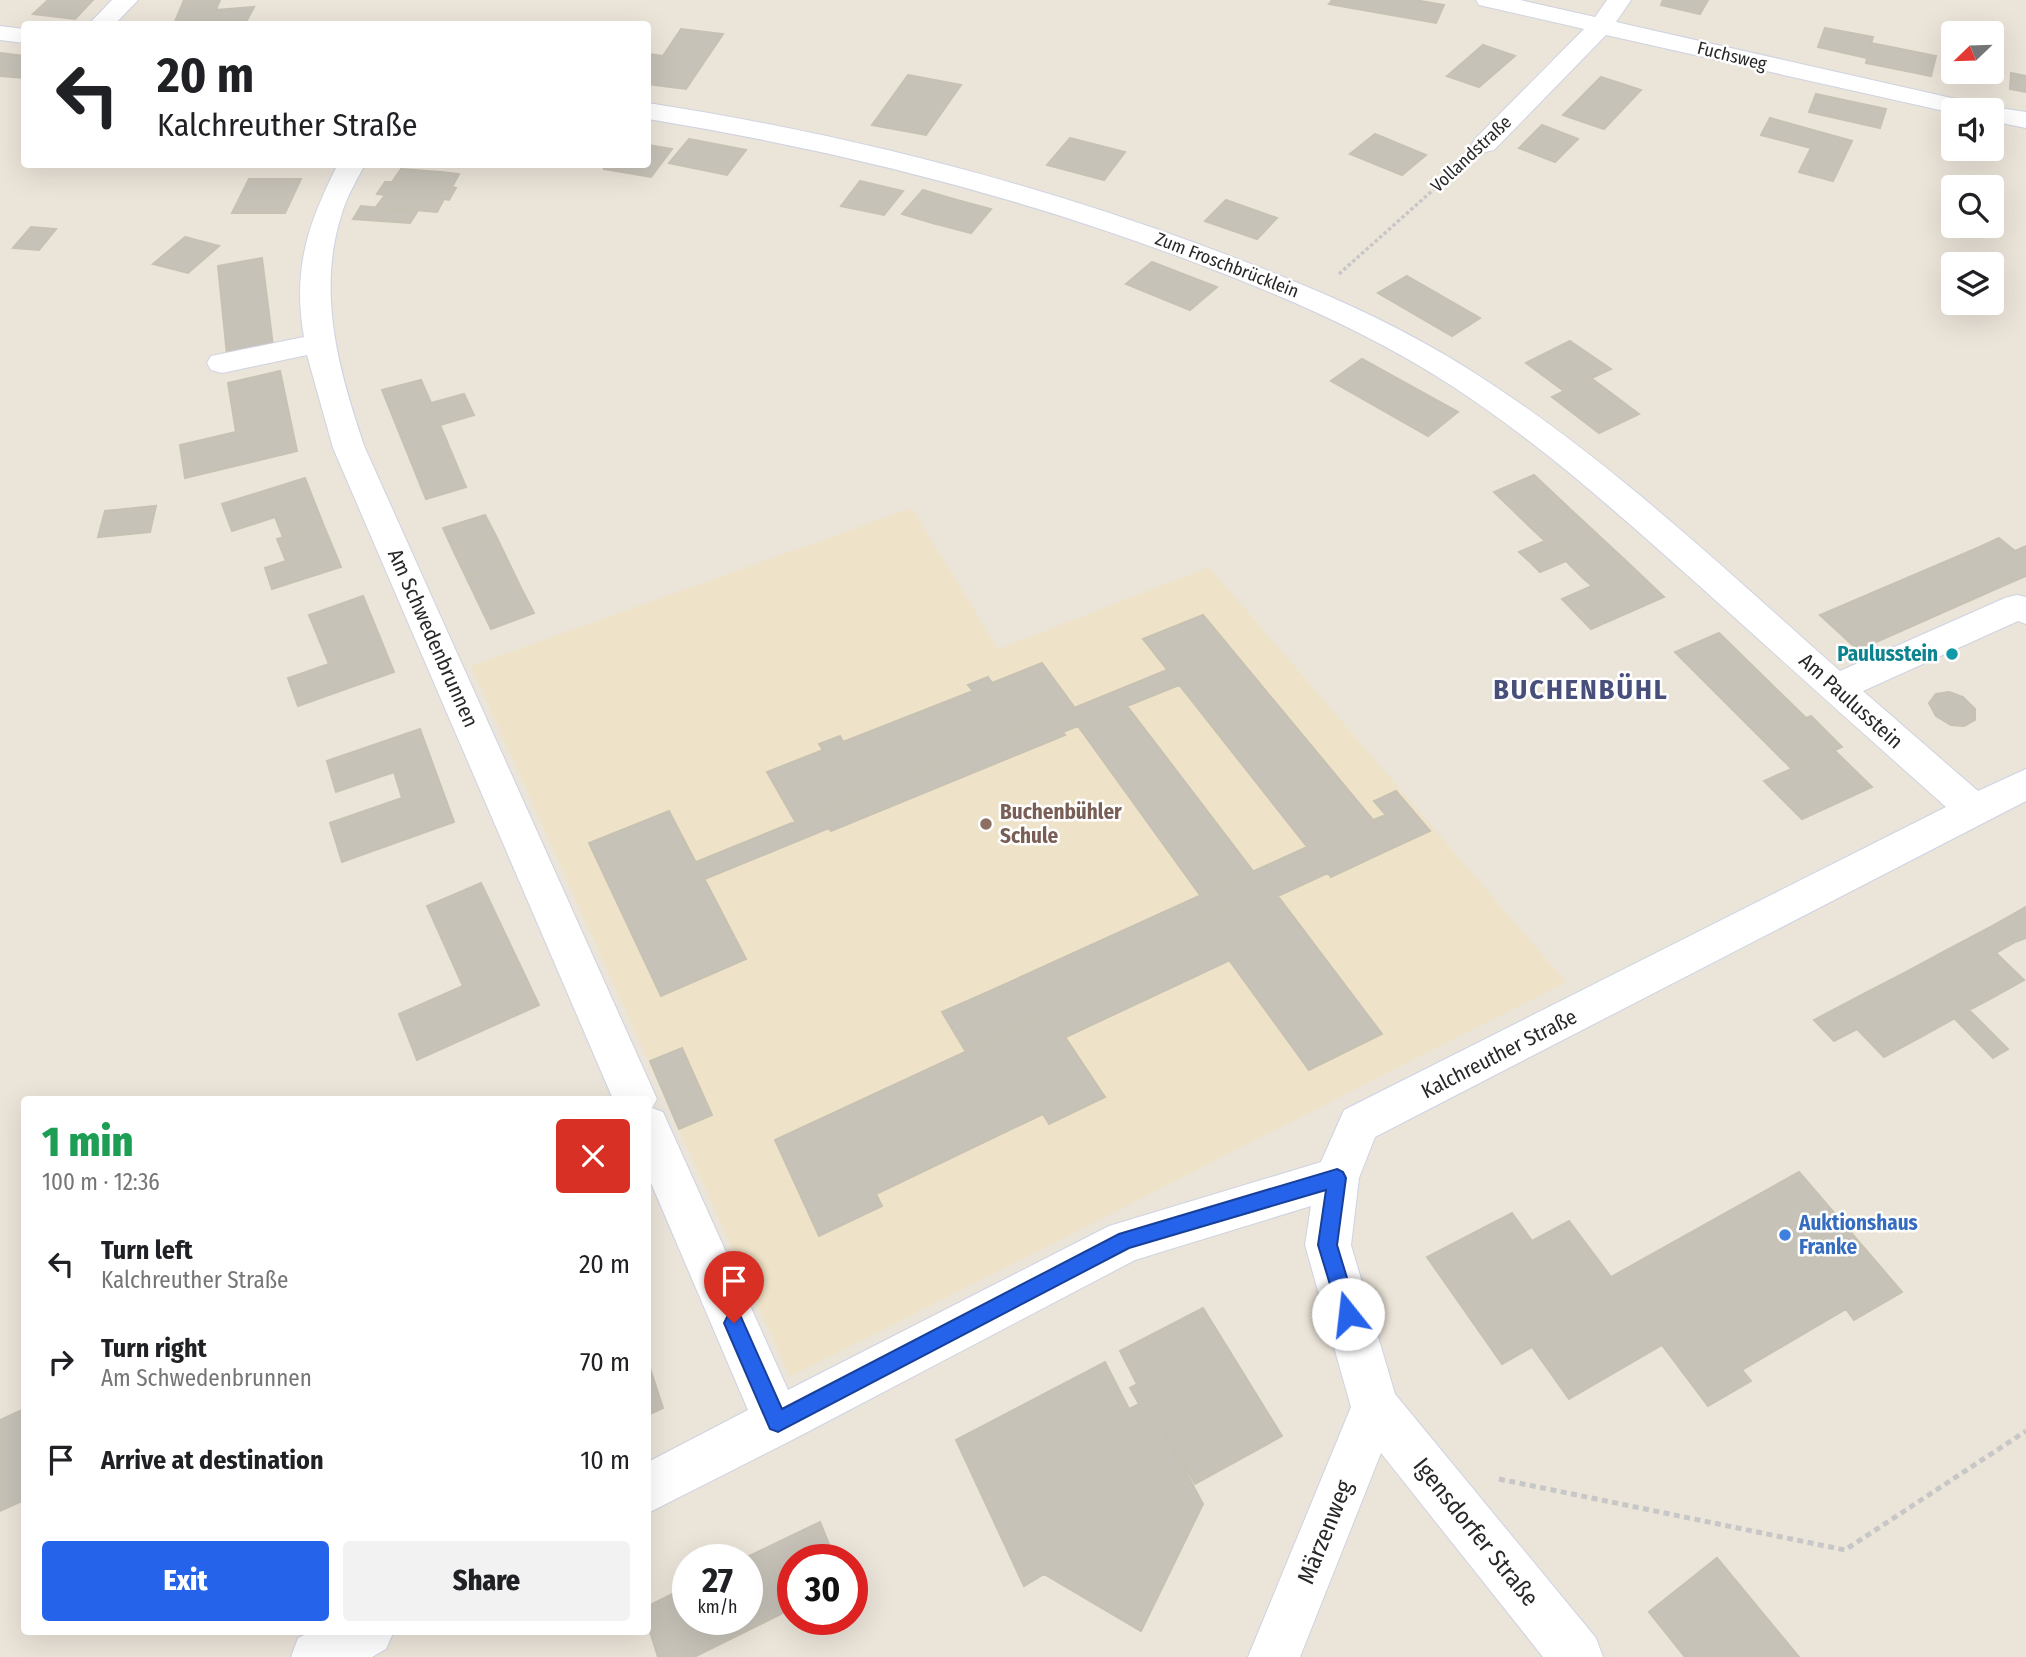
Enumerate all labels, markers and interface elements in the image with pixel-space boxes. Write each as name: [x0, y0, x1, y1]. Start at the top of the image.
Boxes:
north arrow: [1941, 21, 2004, 84]
map controls: [1941, 21, 2004, 315]
street label: Fuchsweg: [1695, 37, 1769, 75]
text: 20 m: [157, 46, 254, 105]
icon: left: [42, 49, 133, 140]
button: sound: [1941, 98, 2004, 161]
text: Kalchreuther Straße: [157, 106, 418, 144]
street label: Vollandstraße: [1426, 111, 1516, 197]
button: search: [1941, 175, 2004, 238]
street label: Zum Froschbrücklein: [1152, 228, 1302, 302]
button: layers: [1941, 252, 2004, 315]
street label: Am Schwedenbrunnen: [382, 545, 484, 731]
place label: Paulusstein: [1837, 641, 1938, 667]
marker: Paulusstein: [1944, 646, 1960, 662]
street label: Am Paulusstein: [1794, 648, 1908, 754]
district label: BUCHENBÜHL: [1493, 673, 1669, 706]
place label: Buchenbühler Schule: [1000, 799, 1122, 849]
marker: Buchenbühler Schule: [978, 816, 994, 832]
street label: Kalchreuther Straße: [1417, 1004, 1581, 1104]
text: 1 min: [42, 1117, 133, 1167]
button: close: [556, 1119, 630, 1193]
text: 100 m · 12:36: [42, 1168, 160, 1196]
place label: Auktionshaus Franke: [1798, 1210, 1918, 1260]
marker: Auktionshaus Franke: [1777, 1227, 1793, 1243]
text: Turn left: [101, 1235, 193, 1266]
icon: left: [42, 1245, 80, 1283]
text: 20 m: [579, 1249, 630, 1280]
pin: [704, 1251, 764, 1323]
icon: arrive: [715, 1262, 753, 1300]
text: Kalchreuther Straße: [101, 1266, 288, 1294]
position arrow: [1311, 1277, 1385, 1351]
text: Turn right: [101, 1333, 207, 1364]
icon: right: [42, 1343, 80, 1381]
text: 70 m: [580, 1347, 630, 1378]
text: Am Schwedenbrunnen: [101, 1364, 312, 1392]
icon: arrive: [42, 1441, 80, 1479]
text: Arrive at destination: [101, 1445, 324, 1476]
text: 10 m: [580, 1445, 630, 1476]
street label: Igensdorfer Straße: [1408, 1452, 1544, 1612]
street label: Märzenweg: [1291, 1475, 1359, 1588]
button: Exit: [42, 1541, 329, 1621]
button: Share: [343, 1541, 630, 1621]
speed limit sign: 30: [777, 1544, 868, 1635]
text: 27: [702, 1559, 733, 1601]
text: km/h: [697, 1596, 738, 1618]

